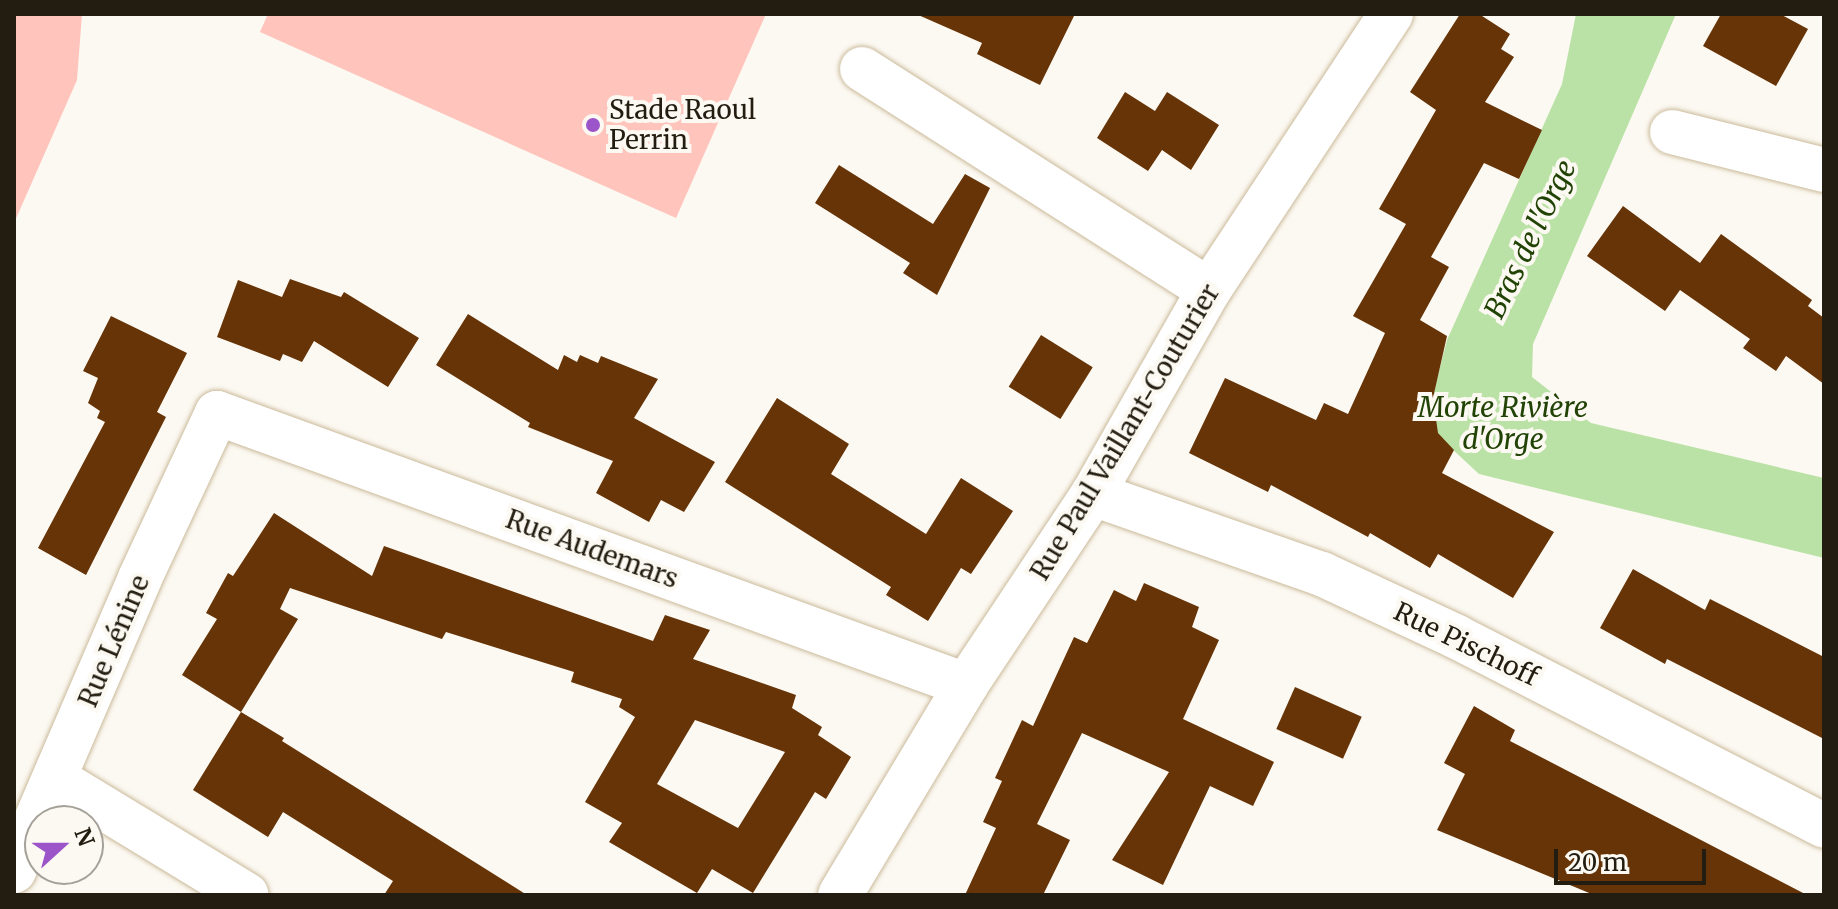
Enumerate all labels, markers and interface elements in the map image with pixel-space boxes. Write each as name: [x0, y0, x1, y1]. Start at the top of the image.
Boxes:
place label: Stade Raoul Perrin: [609, 94, 756, 156]
marker: Stade Raoul Perrin: [584, 116, 602, 134]
water label: Bras de l'Orge: [1477, 154, 1583, 324]
street label: Rue Paul Vaillant-Couturier: [1024, 278, 1226, 586]
water label: Morte Rivière d'Orge: [1418, 390, 1588, 456]
street label: Rue Audemars: [502, 503, 682, 595]
street label: Rue Lénine: [72, 570, 156, 712]
street label: Rue Pischoff: [1389, 596, 1543, 692]
north arrow: [24, 805, 104, 885]
text: N: [68, 824, 101, 850]
scale bar: [1558, 833, 1710, 883]
text: 20 m: [1568, 847, 1627, 878]

